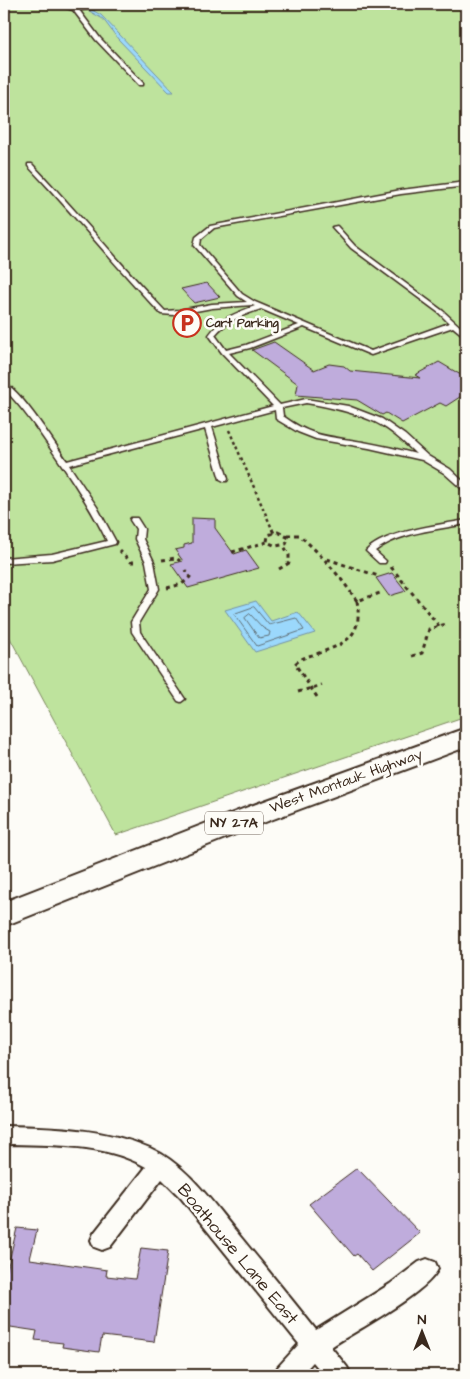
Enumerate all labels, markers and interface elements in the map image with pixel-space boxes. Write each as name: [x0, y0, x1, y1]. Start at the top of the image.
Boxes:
parking icon: Cart Parking: [172, 308, 202, 338]
place label: Cart Parking: [206, 315, 279, 334]
street label: West Montauk Highway: [267, 744, 426, 819]
road number: NY 27A: [205, 811, 263, 834]
street label: Boathouse Lane East: [171, 1178, 305, 1330]
north arrow: [398, 1306, 448, 1356]
text: N: [418, 1310, 427, 1330]

